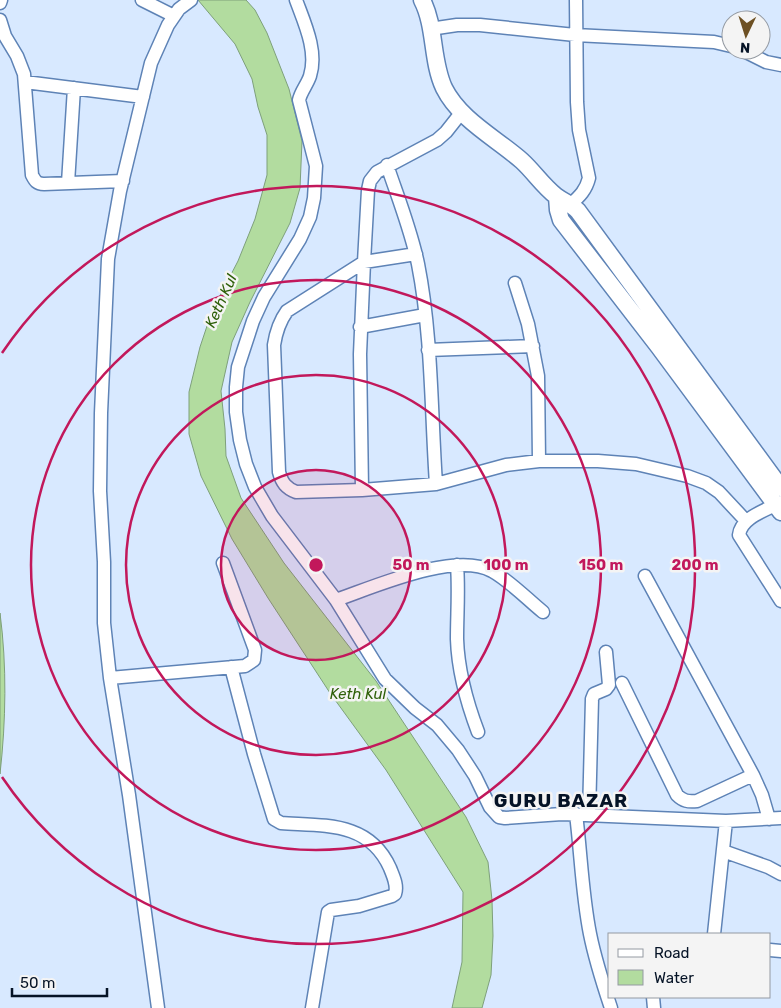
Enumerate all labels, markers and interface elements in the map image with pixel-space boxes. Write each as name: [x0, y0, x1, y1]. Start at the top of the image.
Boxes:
north arrow: [721, 10, 771, 60]
text: N: [740, 39, 751, 56]
water label: Keth Kul: [201, 271, 241, 330]
centre of rings: [307, 556, 325, 574]
text: 50 m: [393, 556, 429, 574]
text: 100 m: [484, 556, 528, 574]
text: 150 m: [579, 556, 623, 574]
text: 200 m: [671, 556, 719, 574]
water label: Keth Kul: [330, 685, 387, 703]
district label: GURU BAZAR: [494, 789, 628, 812]
legend: [608, 933, 771, 998]
text: Road: [654, 944, 690, 962]
scale bar: [12, 966, 108, 998]
text: Water: [654, 969, 694, 987]
text: 50 m: [20, 974, 55, 992]

